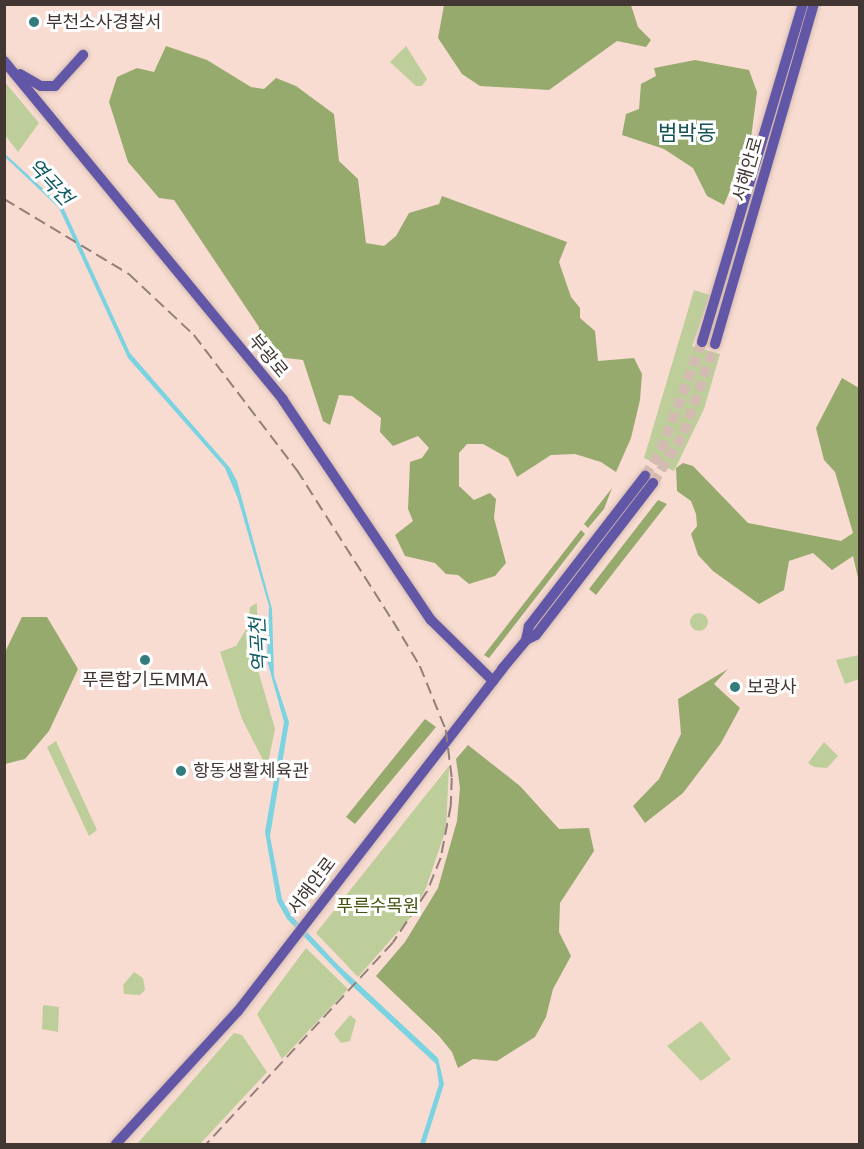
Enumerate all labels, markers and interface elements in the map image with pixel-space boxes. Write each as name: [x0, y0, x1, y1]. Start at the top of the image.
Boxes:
place label: 부천소사경찰서: [46, 11, 162, 33]
marker: 부천소사경찰서: [27, 15, 41, 29]
district label: 범박동: [658, 120, 716, 146]
street label: 서해안로: [728, 134, 768, 204]
water label: 역곡천: [22, 154, 78, 210]
street label: 부광로: [244, 330, 292, 382]
water label: 역곡천: [246, 617, 272, 673]
marker: 푸른합기도MMA: [138, 653, 152, 667]
place label: 푸른합기도MMA: [82, 669, 208, 691]
place label: 보광사: [747, 676, 797, 698]
marker: 보광사: [728, 680, 742, 694]
place label: 항동생활체육관: [193, 760, 309, 782]
marker: 항동생활체육관: [174, 764, 188, 778]
street label: 서해안로: [283, 853, 341, 919]
park label: 푸른수목원: [337, 895, 419, 917]

